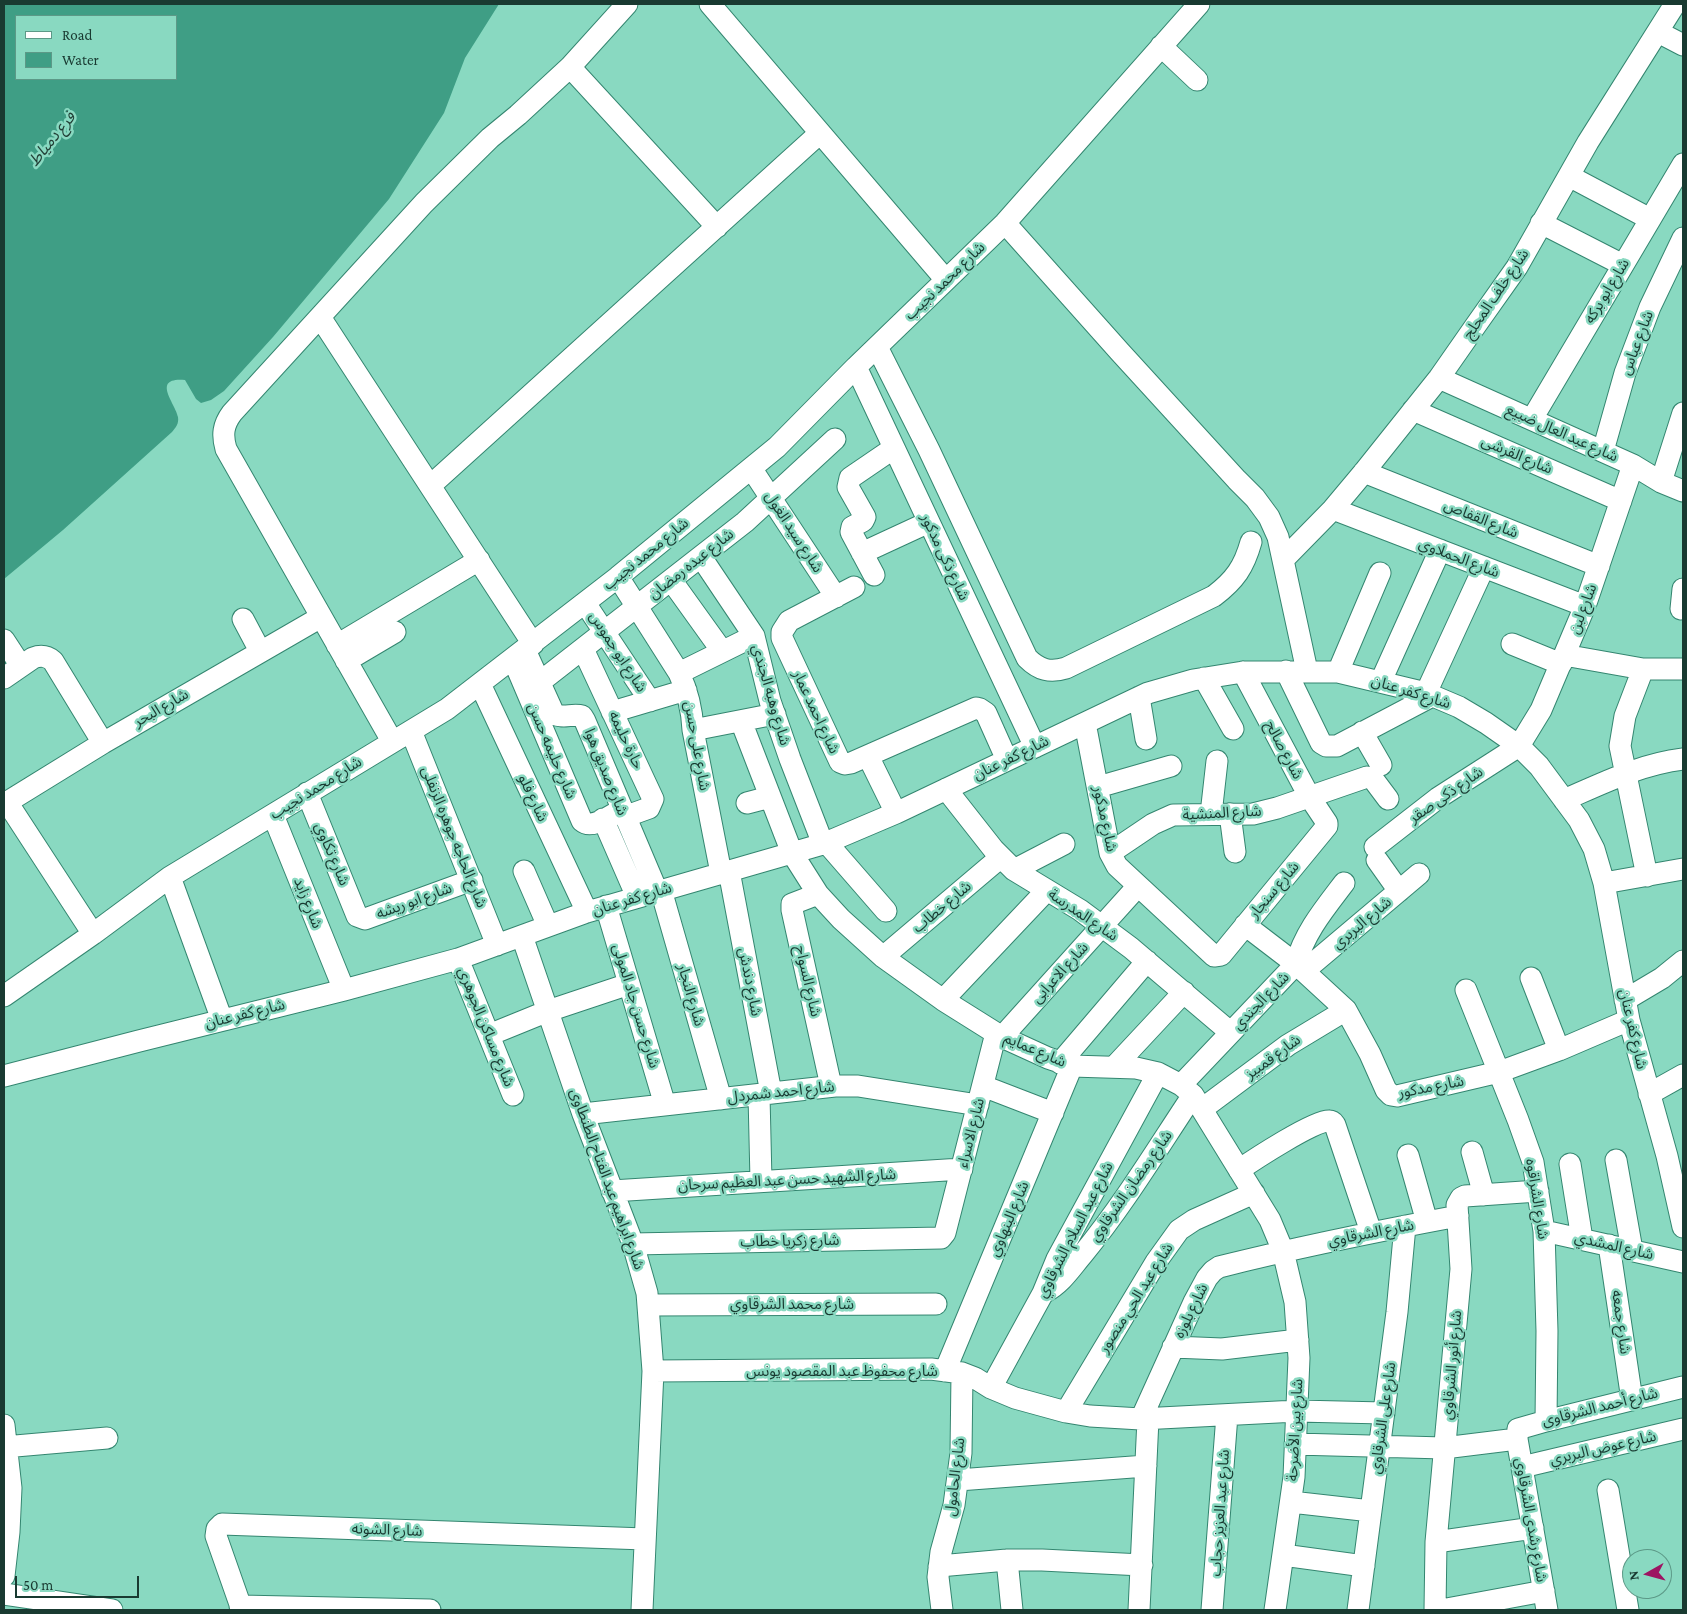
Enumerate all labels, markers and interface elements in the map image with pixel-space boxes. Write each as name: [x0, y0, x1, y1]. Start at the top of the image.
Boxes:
legend: [15, 15, 178, 80]
text: Road: [62, 27, 92, 43]
text: Water: [62, 52, 99, 68]
water label: فرع دمياط: [24, 108, 80, 170]
street label: شارع محمد نجيب: [901, 238, 989, 324]
street label: شارع خلف المحلج: [1459, 246, 1533, 342]
street label: شارع ابو بركه: [1581, 255, 1633, 327]
street label: شارع عباس: [1617, 308, 1657, 378]
street label: شارع عبد العال ضبيع: [1503, 400, 1621, 466]
street label: شارع القرشى: [1479, 432, 1555, 478]
street label: شارع سيد الغول: [761, 488, 827, 576]
street label: شارع القفاص: [1441, 496, 1521, 542]
street label: شارع ذكى مدكور: [917, 511, 973, 603]
street label: شارع محمد نجيب: [600, 514, 692, 594]
street label: شارع عبده رمضان: [645, 525, 737, 603]
street label: شارع الحملاوي: [1416, 534, 1502, 582]
street label: شارع لبن: [1565, 581, 1601, 637]
street label: شارع ابو جموس: [585, 608, 651, 696]
street label: شارع وهبه الجندي: [748, 642, 794, 748]
street label: شارع احمد عمار: [789, 667, 843, 757]
street label: شارع كفر عنان: [1369, 671, 1453, 713]
street label: شارع البحر: [130, 685, 192, 731]
street label: شارع حليمه حسن: [524, 700, 580, 802]
street label: شارع على حسن: [680, 700, 714, 792]
street label: حارة حليمه: [605, 708, 647, 772]
street label: شارع صالح: [1261, 718, 1307, 782]
street label: شارع صديق هوا: [580, 726, 632, 818]
street label: شارع كفر عنان: [970, 732, 1052, 784]
street label: شارع محمد نجيب: [267, 753, 365, 823]
street label: شارع ذكى صقر: [1406, 763, 1486, 827]
street label: شارع الحاجه جوهره الزنفلى: [417, 764, 491, 910]
street label: شارع فلو: [514, 771, 552, 825]
street label: شارع مدكور: [1089, 785, 1121, 853]
street label: شارع المنشية: [1182, 802, 1262, 824]
street label: شارع تكاوي: [311, 820, 353, 888]
street label: شارع سنجار: [1245, 858, 1303, 922]
street label: شارع زايد: [290, 875, 326, 931]
street label: شارع خطاب: [909, 877, 975, 937]
street label: شارع كفر عنان: [590, 878, 674, 920]
street label: شارع ابو ريشه: [374, 879, 454, 923]
street label: شارع المدرسة: [1045, 885, 1121, 945]
street label: شارع البربري: [1329, 893, 1395, 953]
street label: شارع الاعرابى: [1028, 939, 1092, 1007]
street label: شارع حسن جاد المولى: [609, 942, 663, 1070]
street label: شارع السواح: [791, 944, 825, 1018]
street label: شارع دندش: [735, 946, 765, 1018]
street label: شارع النجار: [674, 962, 708, 1028]
street label: شارع مساكن الجوهري: [454, 965, 518, 1089]
street label: شارع الجندي: [1229, 968, 1293, 1034]
street label: شارع كفر عنان: [1615, 987, 1651, 1071]
street label: شارع كفر عنان: [203, 995, 287, 1033]
street label: شارع عمايم: [1001, 1029, 1069, 1071]
street label: شارع قمبيز: [1242, 1031, 1304, 1083]
street label: شارع مدكور: [1397, 1072, 1465, 1102]
street label: شارع احمد شمردل: [727, 1077, 835, 1107]
street label: شارع ابراهيم عبد الفتاح الطنطاوى: [566, 1086, 648, 1272]
street label: شارع الاسراء: [954, 1096, 988, 1170]
street label: شارع رمضان الشرقاوي: [1086, 1127, 1176, 1245]
street label: شارع الشراقوه: [1522, 1157, 1552, 1241]
street label: شارع عبد السلام الشرقاوي: [1033, 1159, 1117, 1301]
street label: شارع الشهيد حسن عبد العظيم سرحان: [677, 1165, 897, 1195]
street label: شارع البنهاوي: [985, 1179, 1033, 1259]
street label: شارع الشرقاوي: [1327, 1216, 1415, 1250]
street label: شارع المشدي: [1573, 1228, 1655, 1264]
street label: شارع زكريا خطاب: [740, 1231, 840, 1251]
street label: شارع عبد الحي منصور: [1095, 1240, 1177, 1356]
street label: شارع بلوزه: [1170, 1281, 1212, 1341]
street label: شارع جمعه: [1608, 1289, 1634, 1355]
street label: شارع محمد الشرقاوي: [730, 1295, 854, 1313]
street label: شارع أنور الشرقاوي: [1438, 1309, 1466, 1421]
street label: شارع على الشرقاوي: [1366, 1361, 1400, 1475]
street label: شارع محفوظ عبد المقصود يونس: [746, 1362, 938, 1380]
street label: شارع بين الأضرحة: [1283, 1378, 1307, 1482]
street label: شارع أحمد الشرقاوى: [1540, 1384, 1660, 1430]
street label: شارع عوض البربري: [1548, 1427, 1658, 1469]
street label: شارع الحامول: [941, 1437, 969, 1517]
street label: شارع عبد العزيز حجاب: [1207, 1449, 1233, 1577]
street label: شارع رشدى الشرقاوي: [1511, 1456, 1551, 1584]
street label: شارع الشونه: [351, 1520, 423, 1540]
north arrow: [1622, 1549, 1672, 1599]
scale bar: [18, 1566, 141, 1598]
text: N: [1625, 1570, 1642, 1581]
text: 50 m: [23, 1577, 53, 1593]

